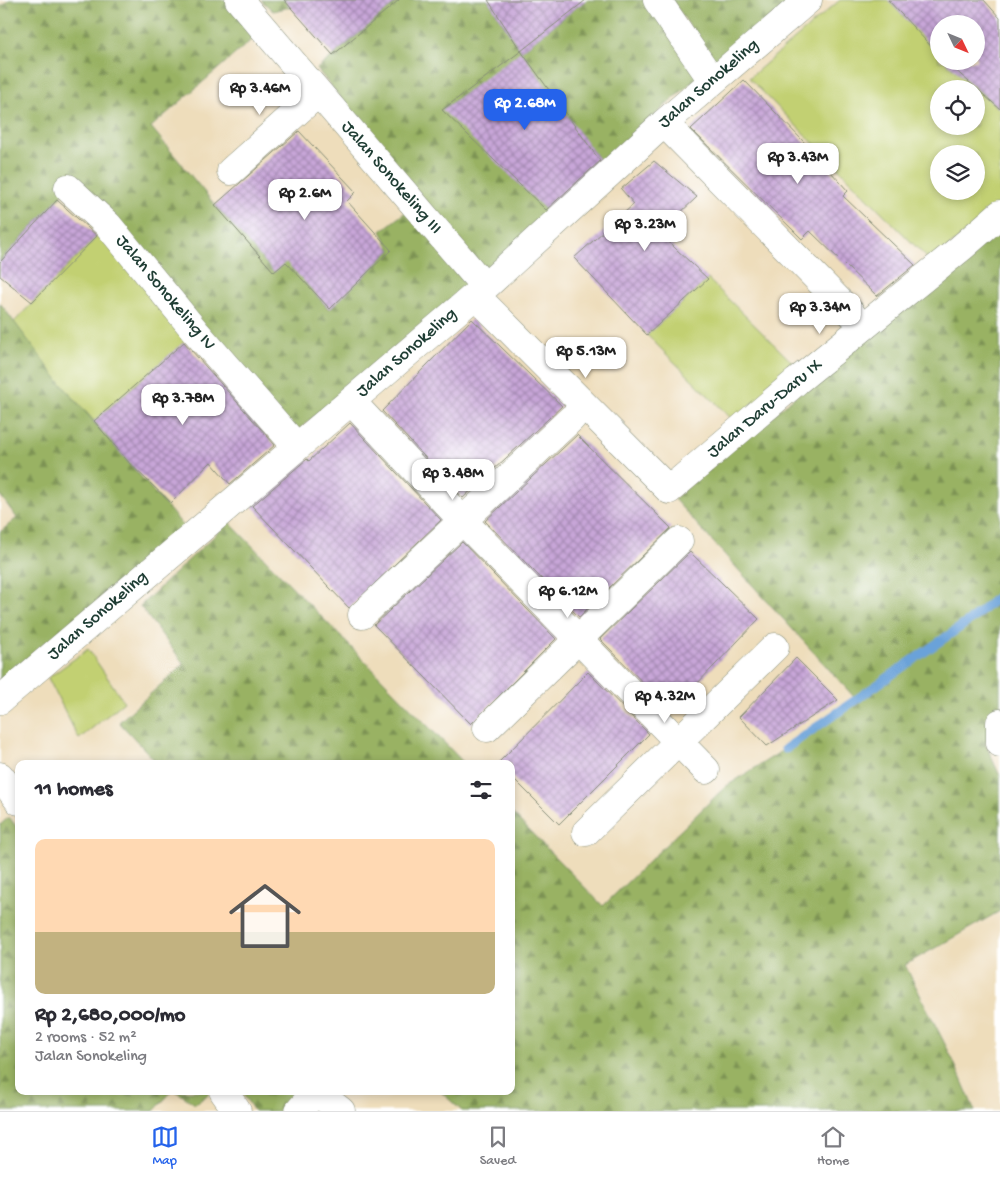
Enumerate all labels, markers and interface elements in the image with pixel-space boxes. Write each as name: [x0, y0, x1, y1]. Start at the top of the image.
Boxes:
north arrow: [930, 15, 985, 70]
map controls: [930, 15, 985, 200]
street label: Jalan Sonokeling: [655, 35, 763, 133]
pin: Rp 3.46M: [208, 74, 312, 116]
text: Rp 3.46M: [230, 80, 290, 99]
button: locate: [930, 80, 985, 135]
pin: Rp 2.68M: [473, 88, 577, 131]
text: Rp 2.68M: [495, 95, 555, 114]
street label: Jalan Sonokeling III: [336, 117, 446, 239]
pin: Rp 3.43M: [746, 142, 850, 185]
button: layers: [930, 145, 985, 200]
text: Rp 3.43M: [768, 149, 828, 168]
pin: Rp 2.6M: [259, 178, 351, 221]
text: Rp 2.6M: [279, 185, 331, 204]
pin: Rp 3.23M: [593, 210, 697, 252]
text: Rp 3.23M: [615, 216, 675, 235]
street label: Jalan Sonokeling IV: [111, 231, 219, 355]
pin: Rp 3.34M: [768, 292, 872, 335]
text: Rp 3.34M: [790, 299, 850, 318]
street label: Jalan Sonokeling: [353, 304, 461, 402]
pin: Rp 5.13M: [534, 336, 638, 379]
text: Rp 5.13M: [556, 343, 616, 362]
street label: Jalan Daru-Daru IX: [703, 354, 828, 463]
pin: Rp 3.78M: [131, 384, 235, 426]
text: Rp 3.78M: [152, 390, 214, 409]
pin: Rp 3.48M: [401, 458, 505, 501]
text: Rp 3.48M: [423, 465, 483, 484]
street label: Jalan Sonokeling: [44, 567, 152, 665]
pin: Rp 6.12M: [516, 576, 620, 619]
text: Rp 6.12M: [539, 583, 597, 602]
pin: Rp 4.32M: [613, 682, 717, 724]
text: Rp 4.32M: [635, 688, 695, 707]
icon: filters: [467, 776, 495, 804]
text: 11 homes: [35, 778, 113, 803]
icon: home: [220, 871, 310, 961]
text: Rp 2,680,000/mo: [35, 1004, 186, 1029]
text: 2 rooms · 52 m²: [35, 1029, 137, 1048]
text: Jalan Sonokeling: [35, 1048, 147, 1067]
tab: Map: [151, 1123, 179, 1170]
tab: Saved: [480, 1123, 516, 1170]
tab: Home: [817, 1123, 849, 1170]

